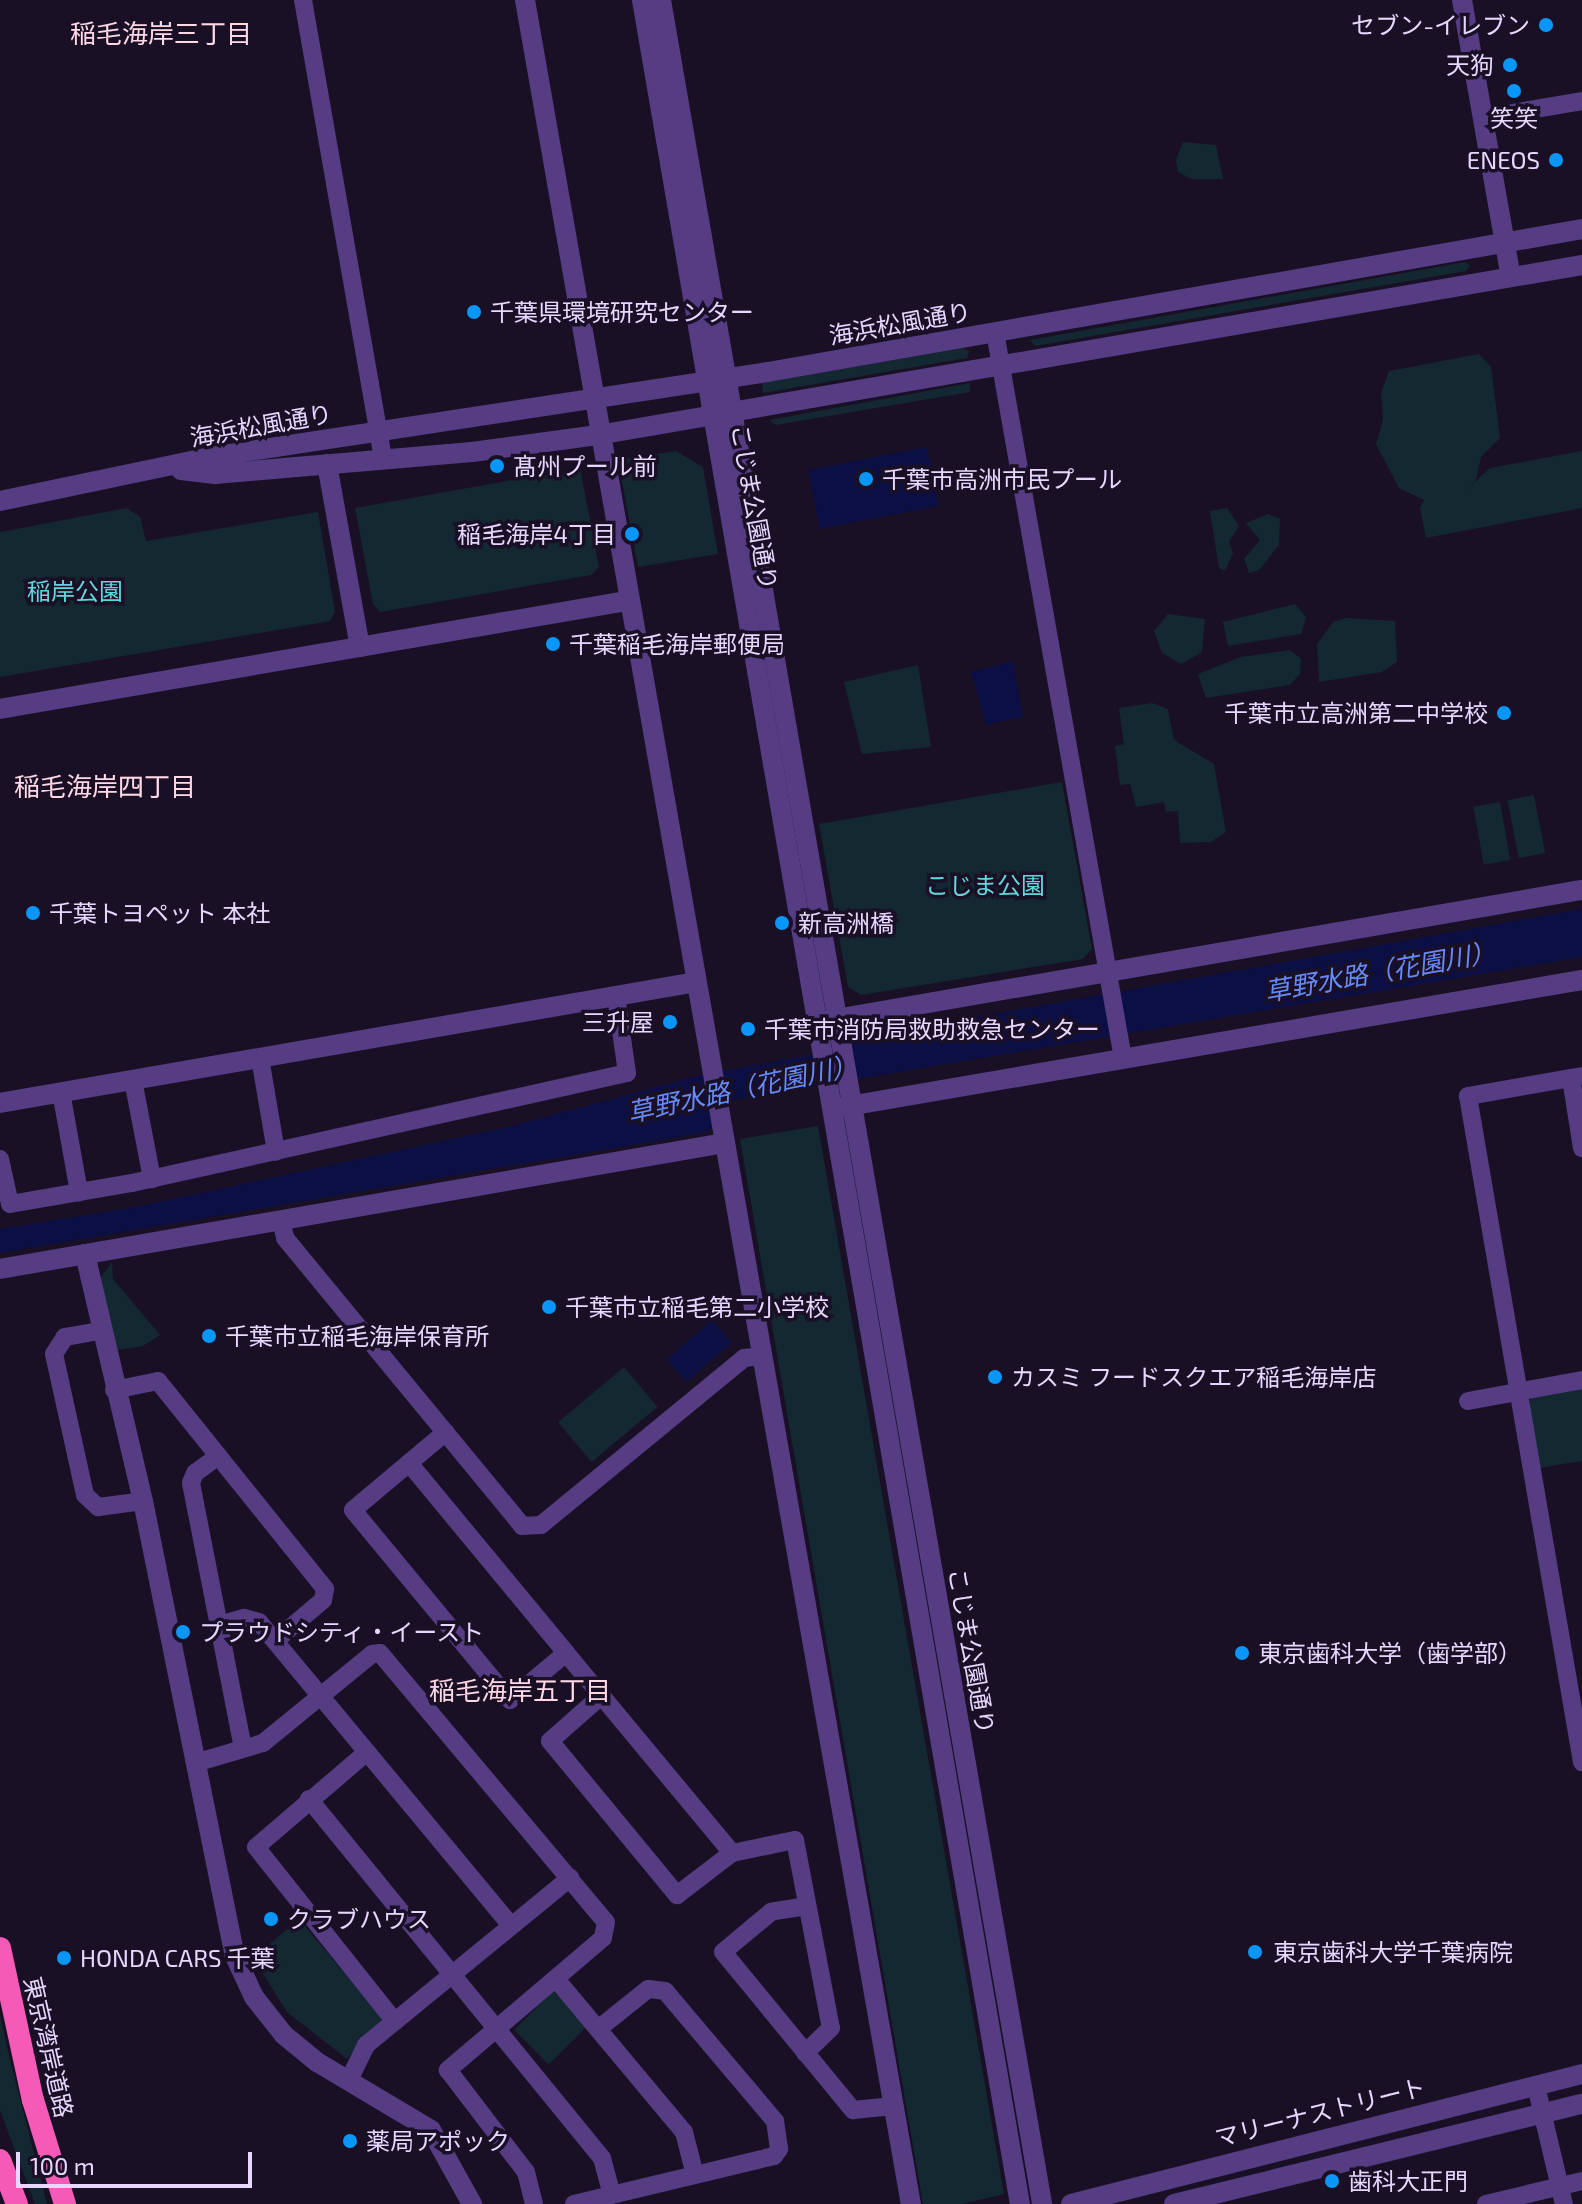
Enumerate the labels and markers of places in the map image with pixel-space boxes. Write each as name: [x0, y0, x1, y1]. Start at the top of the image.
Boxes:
place label: セブン-イレブン: [1351, 11, 1530, 39]
marker: セブン-イレブン: [1537, 16, 1555, 34]
place label: 天狗: [1446, 51, 1494, 79]
marker: 天狗: [1501, 56, 1519, 74]
marker: 笑笑: [1505, 82, 1523, 100]
place label: 笑笑: [1490, 104, 1538, 132]
place label: ENEOS: [1467, 146, 1540, 174]
marker: ENEOS: [1547, 151, 1565, 169]
place label: 千葉県環境研究センター: [490, 298, 754, 326]
marker: 千葉県環境研究センター: [465, 303, 483, 321]
place label: 髙州プール前: [513, 452, 657, 480]
marker: 髙州プール前: [488, 457, 506, 475]
place label: 千葉市高洲市民プール: [882, 465, 1122, 493]
marker: 千葉市高洲市民プール: [857, 470, 875, 488]
place label: 稲毛海岸4丁目: [457, 520, 616, 548]
marker: 稲毛海岸4丁目: [623, 525, 641, 543]
place label: 千葉稲毛海岸郵便局: [569, 630, 785, 658]
marker: 千葉稲毛海岸郵便局: [544, 635, 562, 653]
place label: 千葉市立高洲第二中学校: [1224, 699, 1488, 727]
marker: 千葉市立高洲第二中学校: [1495, 704, 1513, 722]
place label: 千葉トヨペット 本社: [49, 899, 270, 927]
marker: 千葉トヨペット 本社: [24, 904, 42, 922]
place label: 新高洲橋: [798, 909, 894, 937]
marker: 新高洲橋: [773, 914, 791, 932]
place label: 三升屋: [582, 1008, 654, 1036]
marker: 三升屋: [661, 1013, 679, 1031]
place label: 千葉市消防局救助救急センター: [764, 1015, 1100, 1043]
marker: 千葉市消防局救助救急センター: [739, 1020, 757, 1038]
place label: 千葉市立稲毛第二小学校: [565, 1293, 829, 1321]
marker: 千葉市立稲毛第二小学校: [540, 1298, 558, 1316]
place label: 千葉市立稲毛海岸保育所: [225, 1322, 489, 1350]
marker: 千葉市立稲毛海岸保育所: [200, 1327, 218, 1345]
place label: カスミ フードスクエア稲毛海岸店: [1011, 1363, 1376, 1391]
marker: カスミ フードスクエア稲毛海岸店: [986, 1368, 1004, 1386]
place label: プラウドシティ・イースト: [199, 1618, 487, 1646]
marker: プラウドシティ・イースト: [174, 1623, 192, 1641]
place label: 東京歯科大学（歯学部）: [1258, 1639, 1522, 1667]
marker: 東京歯科大学（歯学部）: [1233, 1644, 1251, 1662]
place label: クラブハウス: [287, 1905, 431, 1933]
marker: クラブハウス: [262, 1910, 280, 1928]
place label: 東京歯科大学千葉病院: [1273, 1938, 1513, 1966]
marker: 東京歯科大学千葉病院: [1244, 1941, 1266, 1963]
place label: HONDA CARS 千葉: [80, 1944, 275, 1972]
marker: HONDA CARS 千葉: [55, 1949, 73, 1967]
place label: 薬局アポック: [366, 2127, 510, 2155]
marker: 薬局アポック: [341, 2132, 359, 2150]
place label: 歯科大正門: [1348, 2167, 1468, 2195]
marker: 歯科大正門: [1323, 2172, 1341, 2190]

